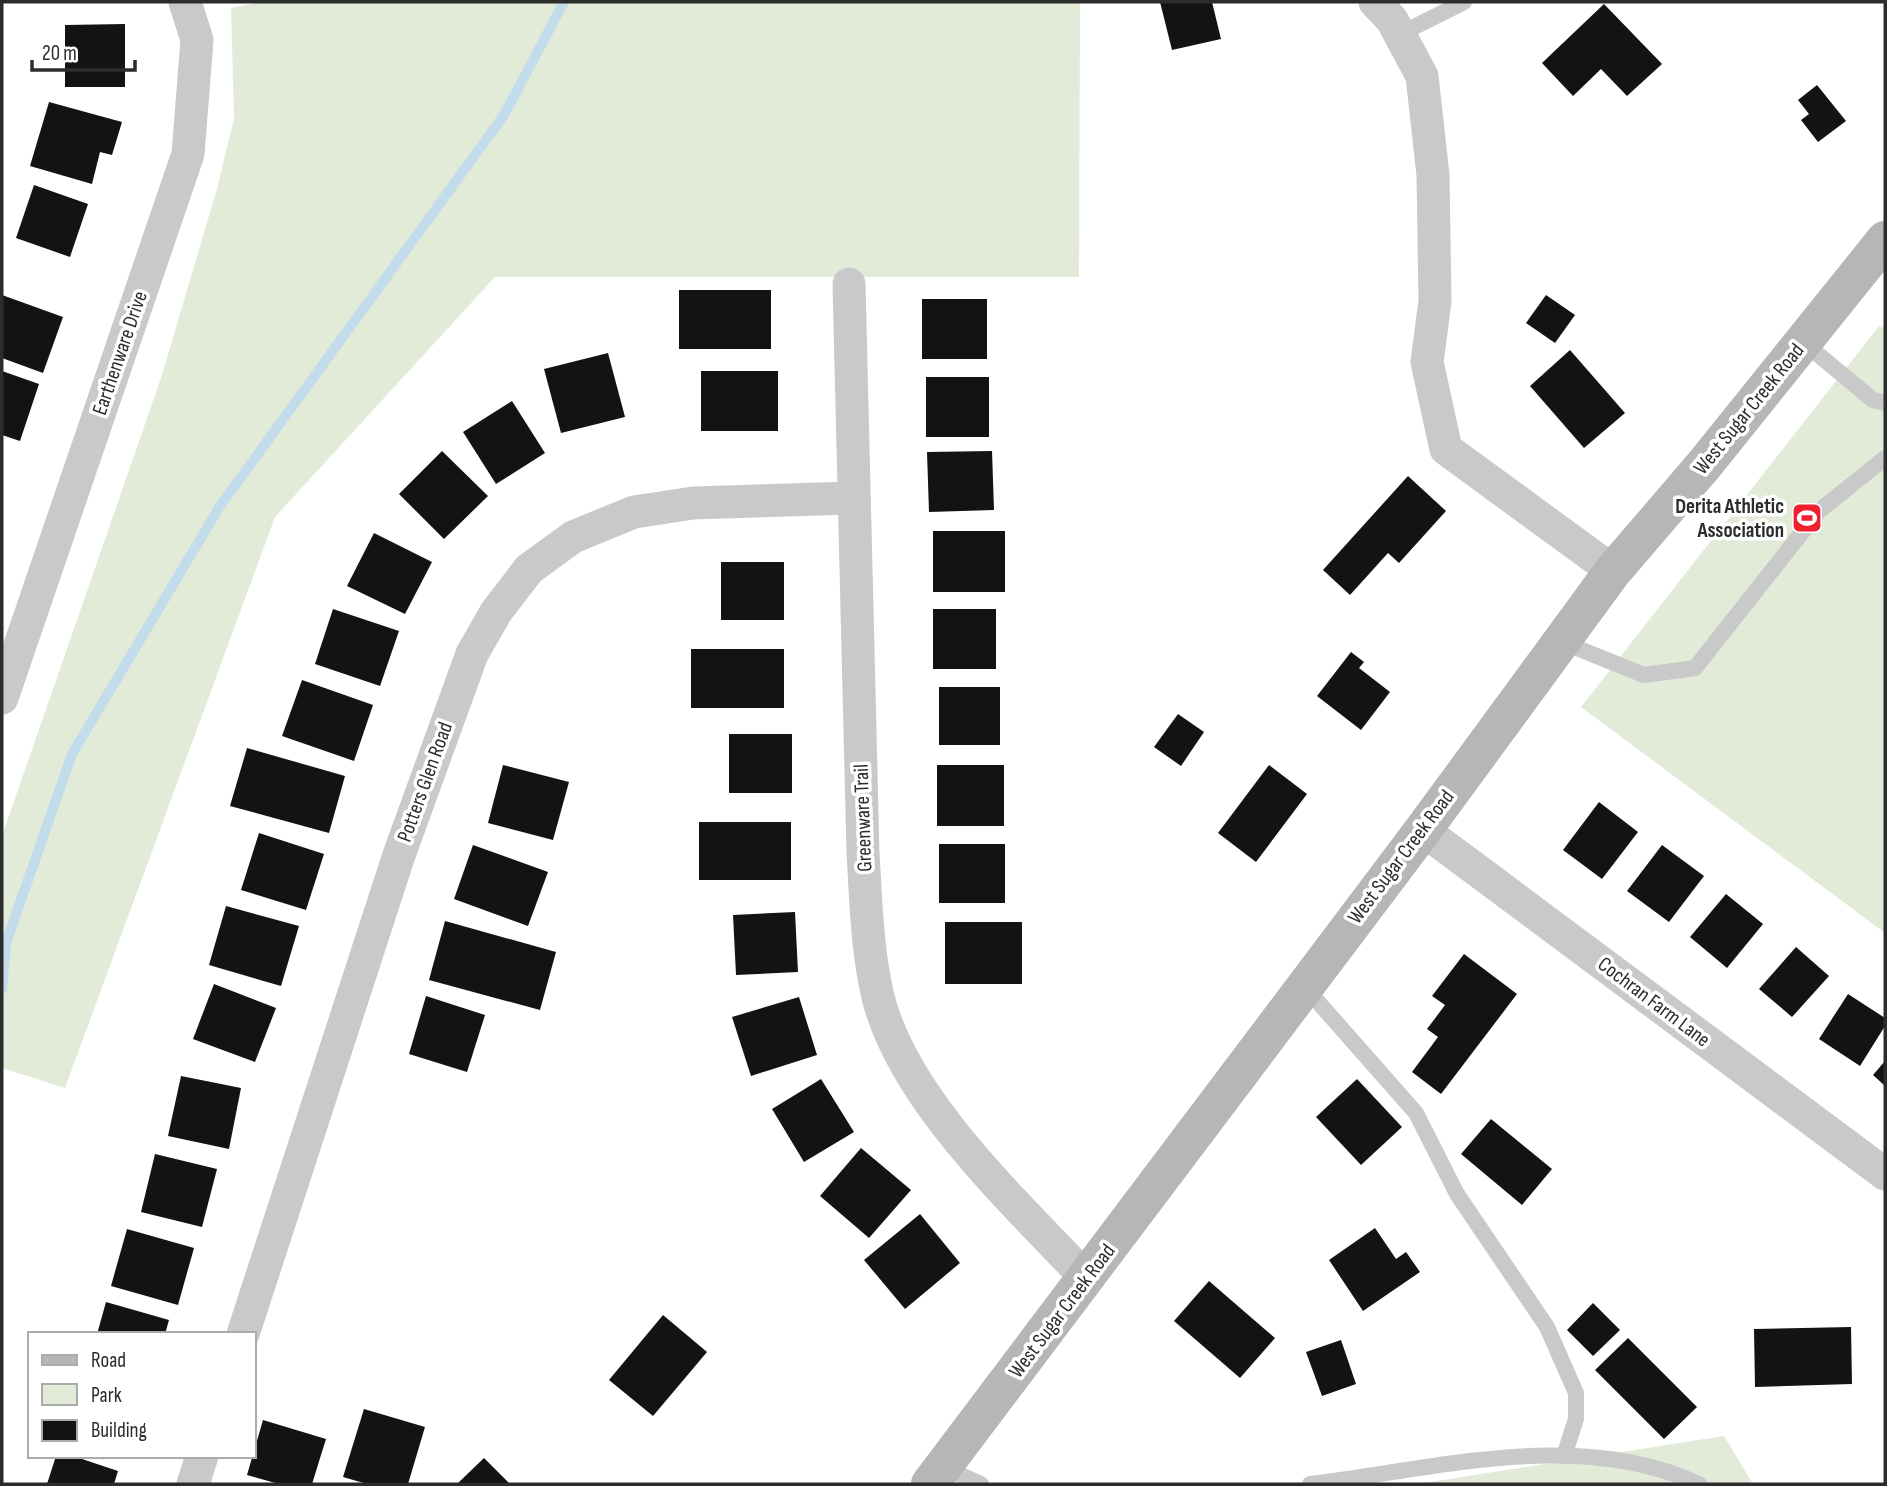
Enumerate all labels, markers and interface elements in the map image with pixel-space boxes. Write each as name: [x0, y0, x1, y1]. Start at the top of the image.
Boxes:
scale bar: [32, 28, 135, 72]
text: 20 m: [42, 41, 77, 66]
street label: Earthenware Drive: [87, 288, 153, 418]
street label: West Sugar Creek Road: [1689, 338, 1809, 480]
place label: Derita Athletic Association: [1675, 494, 1784, 543]
sports icon: Derita Athletic Association: [1790, 501, 1824, 535]
street label: Potters Glen Road: [392, 719, 458, 845]
street label: Greenware Trail: [849, 764, 877, 872]
street label: West Sugar Creek Road: [1342, 785, 1460, 929]
street label: Cochran Farm Lane: [1593, 952, 1715, 1052]
street label: West Sugar Creek Road: [1003, 1239, 1121, 1383]
legend: [28, 1332, 256, 1458]
text: Road: [91, 1348, 126, 1373]
text: Park: [91, 1383, 122, 1408]
text: Building: [91, 1418, 147, 1443]

